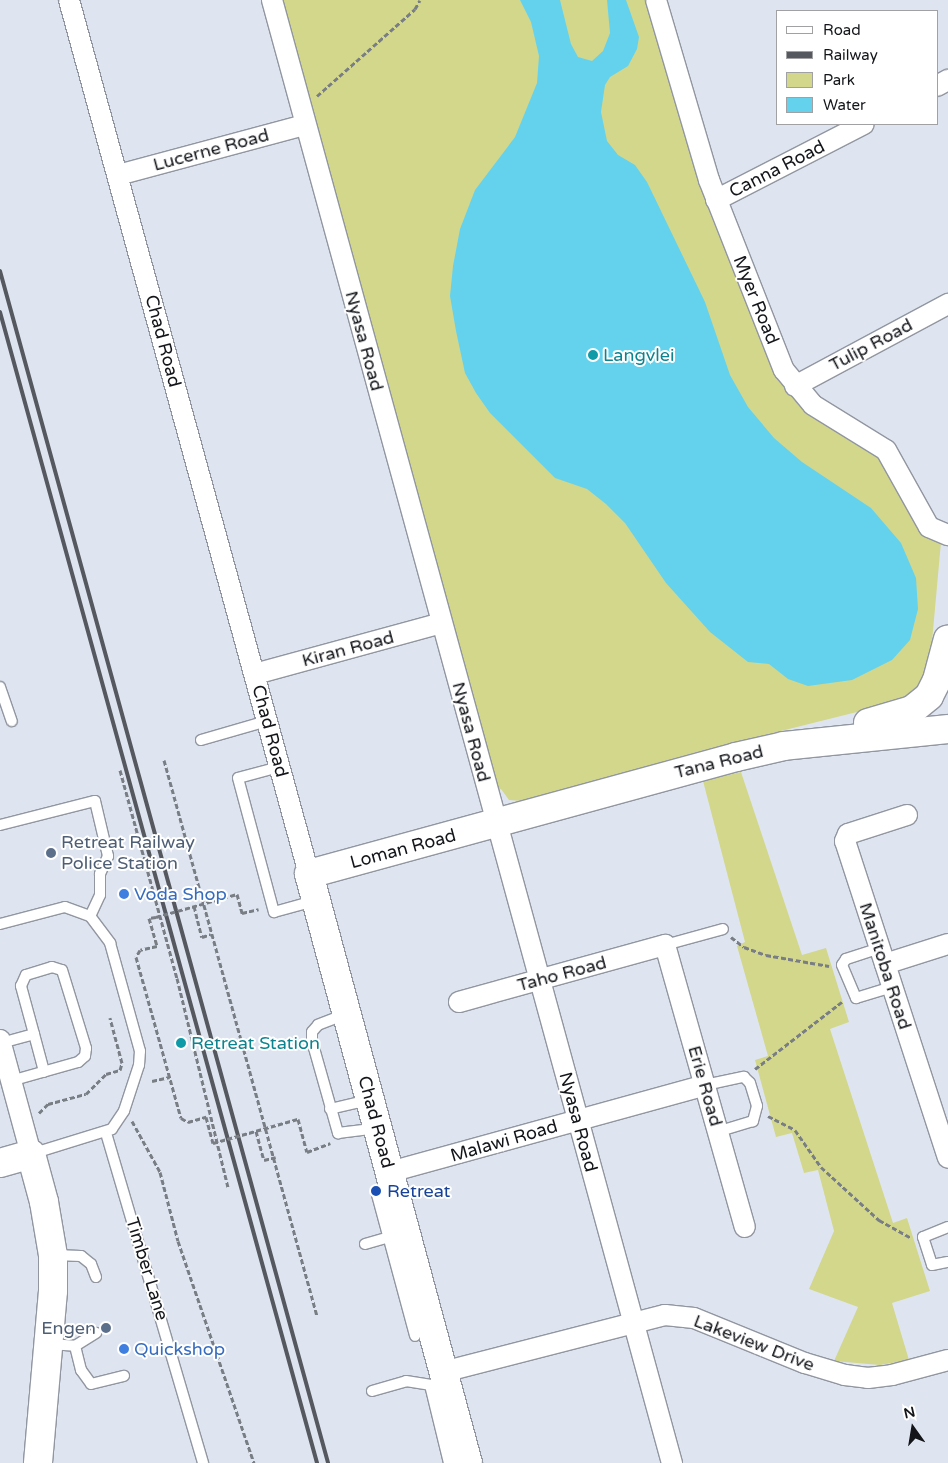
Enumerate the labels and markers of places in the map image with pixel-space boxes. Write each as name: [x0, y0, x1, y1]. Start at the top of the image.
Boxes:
place label: Langvlei: [603, 344, 674, 366]
marker: Langvlei: [587, 349, 599, 361]
place label: Retreat Railway Police Station: [61, 832, 195, 874]
marker: Retreat Railway Police Station: [45, 847, 57, 859]
place label: Voda Shop: [134, 883, 227, 905]
marker: Voda Shop: [118, 888, 130, 900]
place label: Retreat Station: [191, 1032, 320, 1054]
marker: Retreat Station: [175, 1037, 187, 1049]
place label: Retreat: [387, 1180, 450, 1202]
marker: Retreat: [369, 1184, 383, 1198]
place label: Engen: [41, 1317, 96, 1339]
marker: Engen: [100, 1322, 112, 1334]
place label: Quickshop: [134, 1338, 225, 1360]
marker: Quickshop: [118, 1343, 130, 1355]

